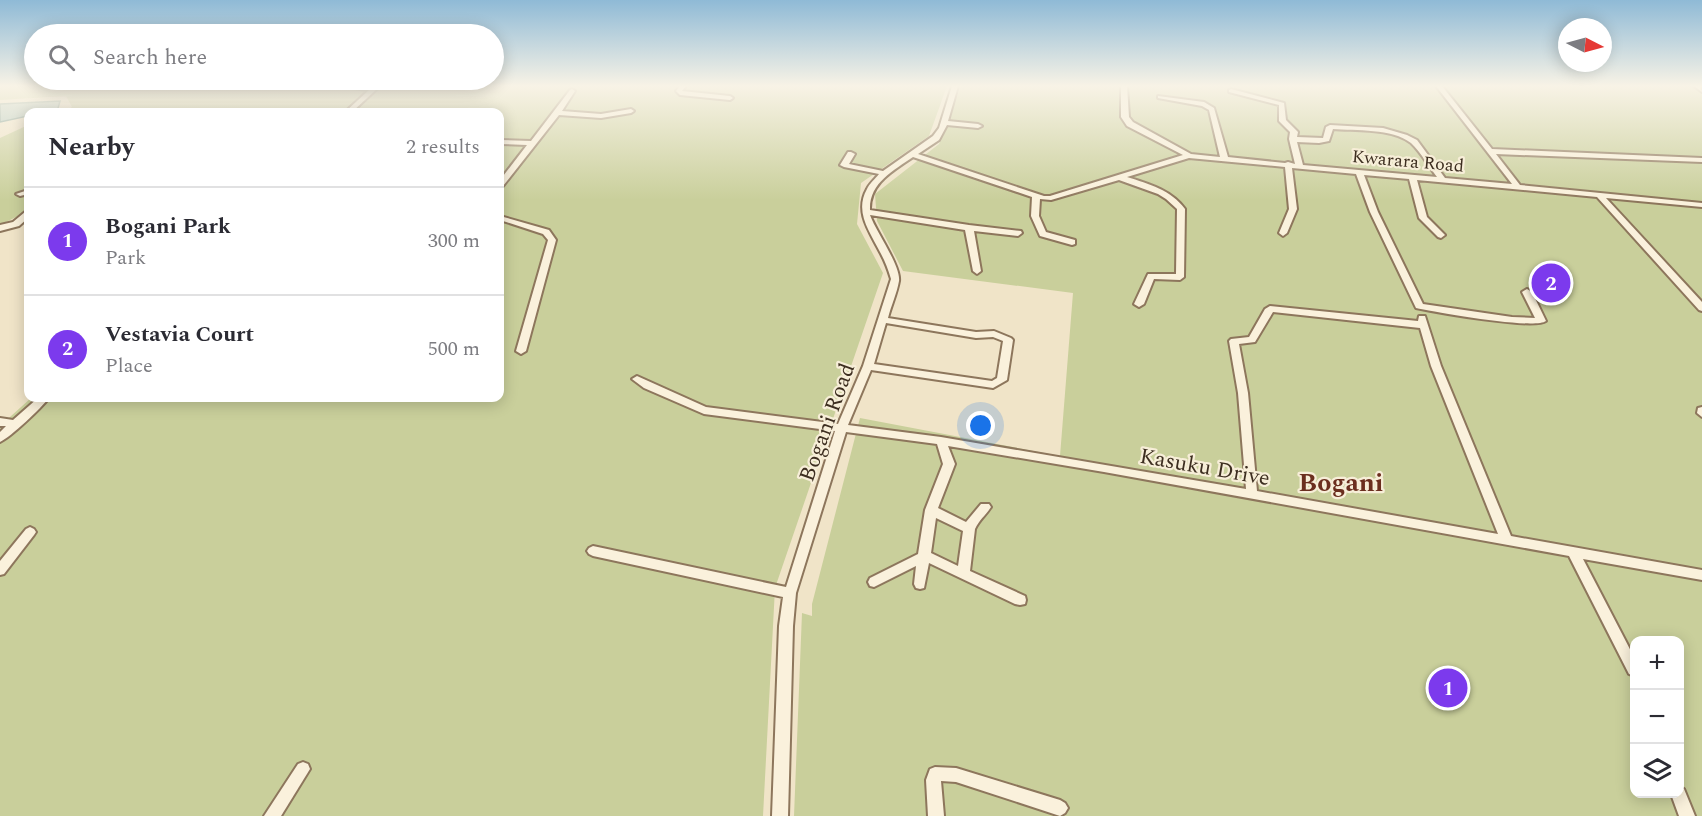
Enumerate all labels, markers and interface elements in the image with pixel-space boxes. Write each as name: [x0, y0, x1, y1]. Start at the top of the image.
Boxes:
north arrow: [1558, 18, 1612, 72]
search box: [24, 24, 504, 90]
icon: search: [45, 41, 78, 74]
text: Search here: [93, 41, 207, 74]
text: Nearby: [48, 127, 134, 167]
text: 2 results: [406, 132, 480, 162]
street label: Kwarara Road: [1351, 143, 1465, 180]
text: Bogani Park: [105, 210, 231, 243]
text: 1: [62, 226, 73, 256]
text: 300 m: [428, 226, 480, 256]
text: Park: [105, 243, 146, 273]
pin: 2: [1532, 260, 1570, 306]
text: Vestavia Court: [105, 318, 254, 351]
text: 2: [62, 334, 73, 364]
text: 500 m: [428, 334, 480, 364]
text: Place: [105, 351, 153, 381]
street label: Bogani Road: [791, 359, 864, 486]
your location: [966, 411, 995, 440]
street label: Kasuku Drive: [1137, 440, 1272, 495]
district label: Bogani: [1298, 463, 1384, 503]
map controls: [1630, 636, 1684, 798]
button: +: [1630, 636, 1684, 690]
pin: 1: [1428, 666, 1468, 710]
button: −: [1630, 690, 1684, 744]
button: layers: [1630, 744, 1684, 798]

